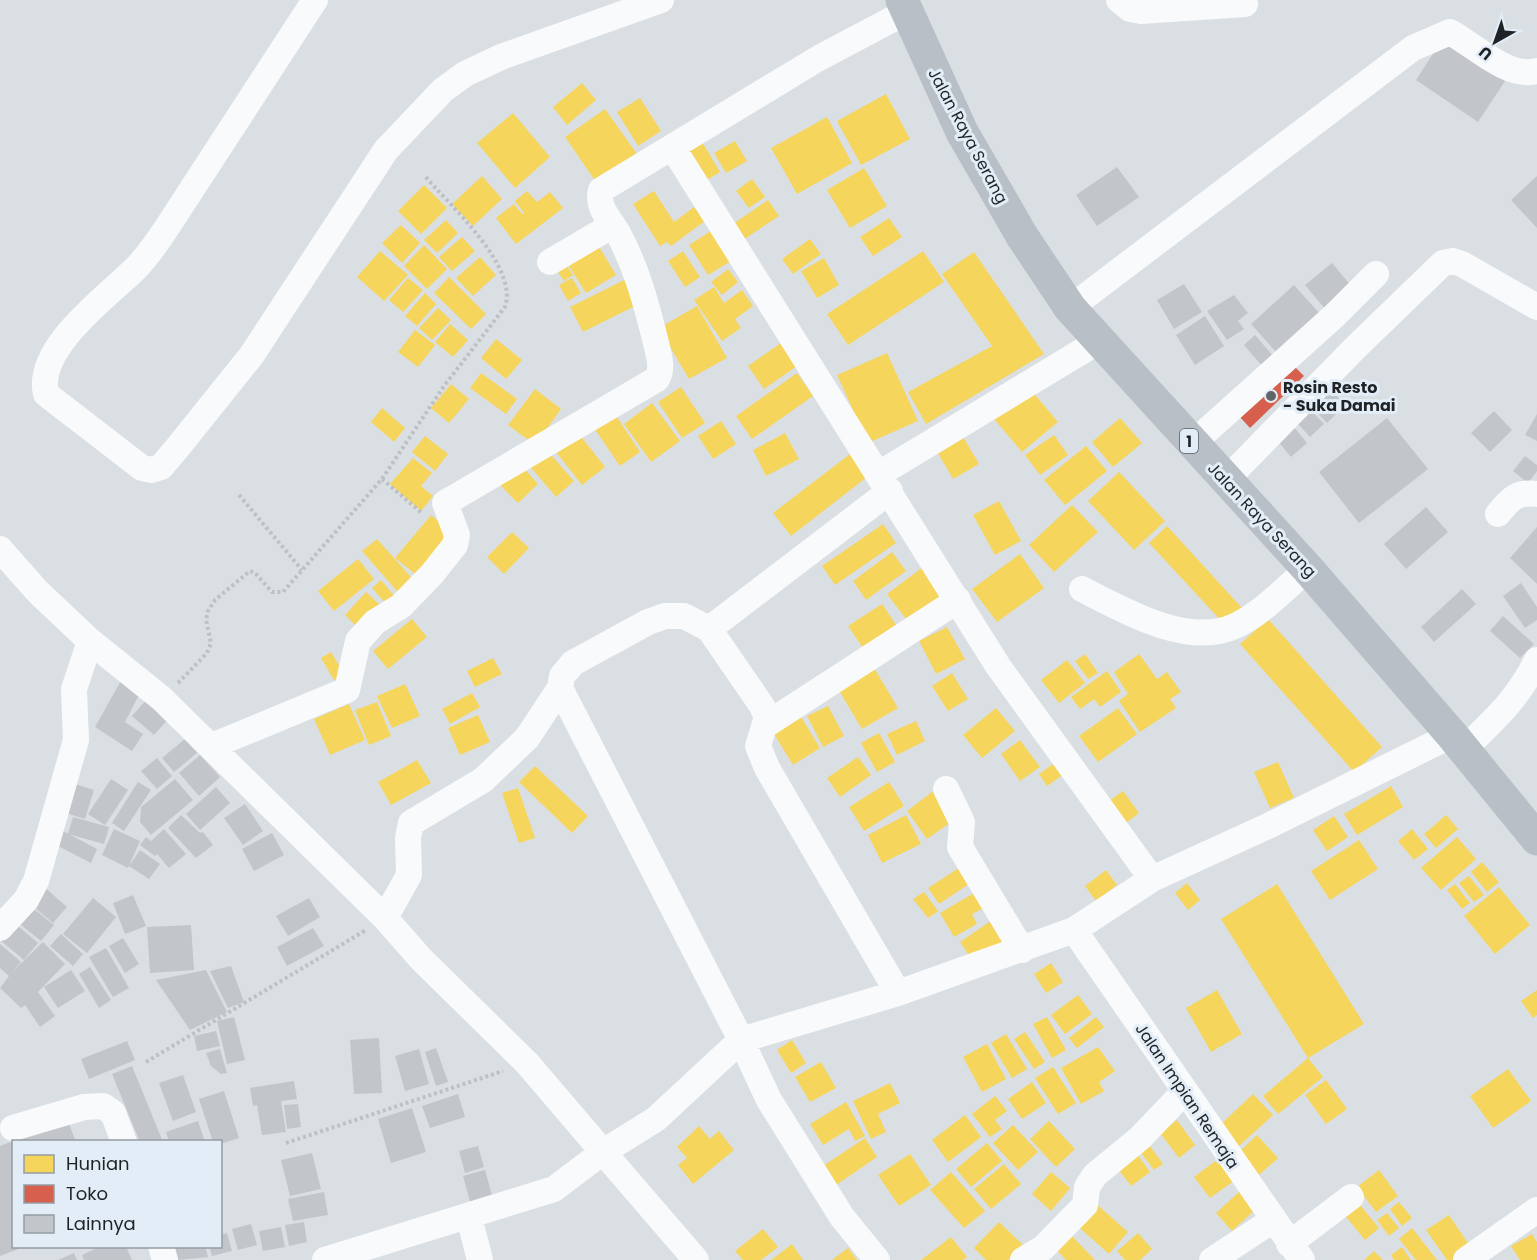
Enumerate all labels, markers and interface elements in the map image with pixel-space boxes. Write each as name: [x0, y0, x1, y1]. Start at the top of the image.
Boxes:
north arrow: [1465, 12, 1525, 72]
text: U: [1474, 41, 1497, 66]
street label: Jalan Raya Serang: [923, 64, 1013, 208]
place label: Rosin Resto - Suka Damai: [1283, 376, 1395, 417]
marker: Rosin Resto - Suka Damai: [1264, 389, 1278, 403]
road number: 1: [1180, 429, 1198, 453]
street label: Jalan Raya Serang: [1202, 457, 1322, 583]
street label: Jalan Impian Remaja: [1130, 1019, 1244, 1173]
legend: [12, 1140, 222, 1248]
text: Hunian: [66, 1151, 130, 1176]
text: Toko: [66, 1181, 108, 1206]
text: Lainnya: [66, 1211, 136, 1236]

